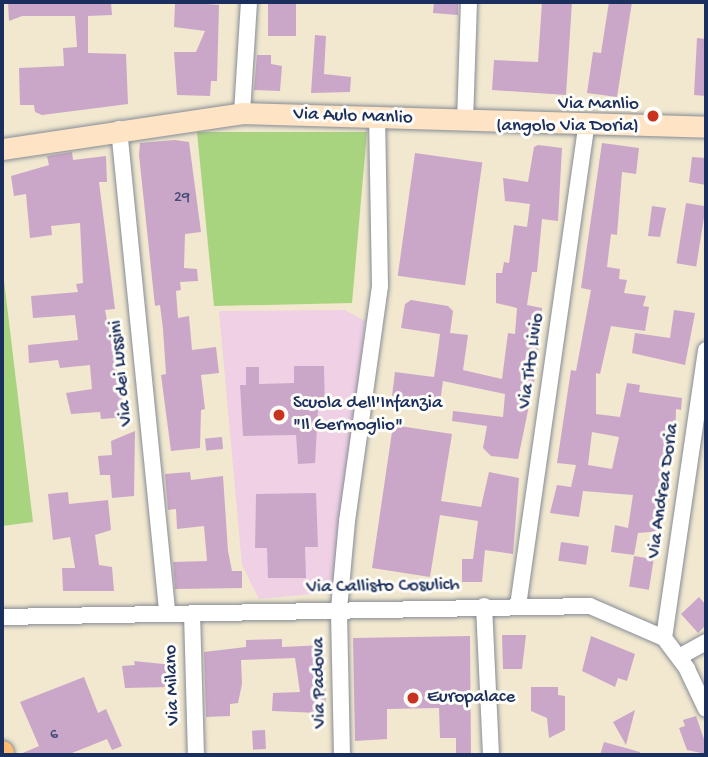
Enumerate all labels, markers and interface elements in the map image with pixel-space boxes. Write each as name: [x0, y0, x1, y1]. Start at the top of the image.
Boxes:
place label: Via Manlio (angolo Via Doria): [496, 94, 639, 138]
street label: Via Aulo Manlio: [293, 104, 413, 130]
marker: Via Manlio (angolo Via Doria): [645, 108, 661, 124]
house number: 29: [174, 189, 190, 209]
street label: Via Tito Livio: [514, 312, 550, 410]
street label: Via dei Lussini: [105, 319, 139, 427]
place label: Scuola dell'Infanzia "Il Germoglio": [293, 393, 442, 437]
marker: Scuola dell'Infanzia "Il Germoglio": [271, 407, 287, 423]
street label: Via Andrea Doria: [643, 422, 685, 560]
street label: Via Callisto Cosulich: [306, 574, 460, 600]
street label: Via Padova: [308, 637, 332, 729]
street label: Via Milano: [160, 644, 186, 726]
place label: Europalace: [427, 687, 515, 709]
marker: Europalace: [405, 690, 421, 706]
house number: 6: [50, 726, 58, 746]

